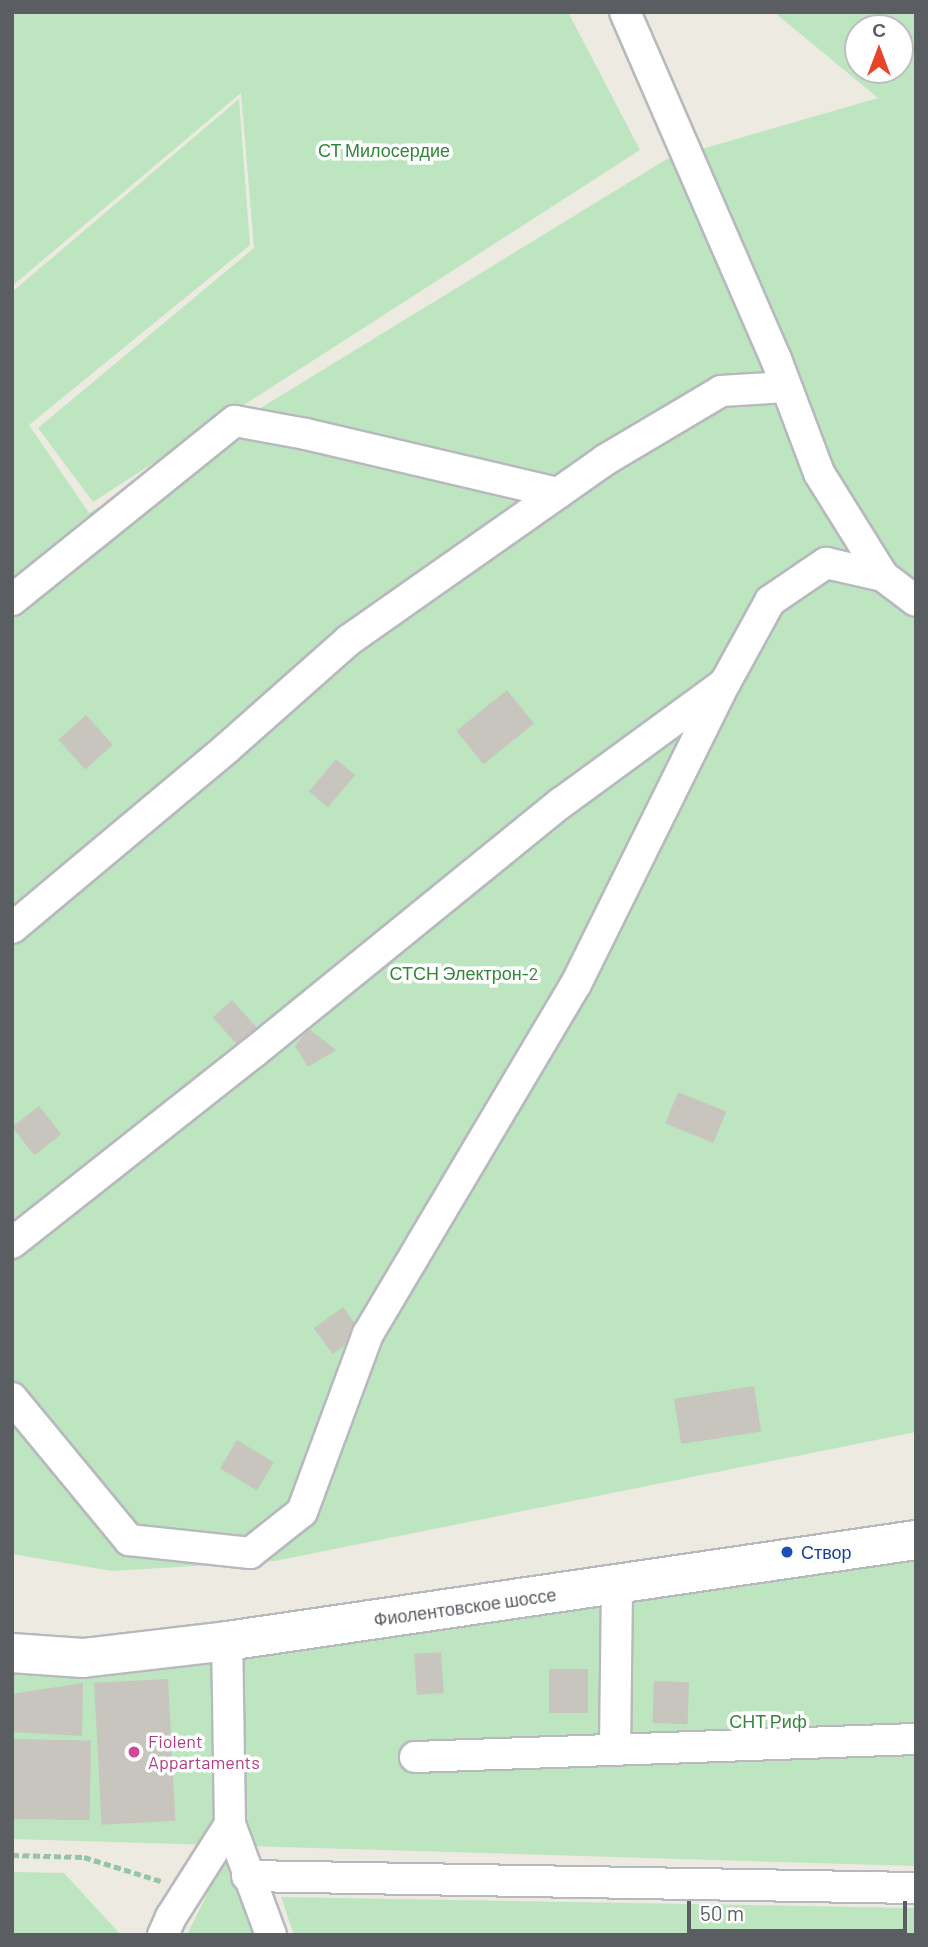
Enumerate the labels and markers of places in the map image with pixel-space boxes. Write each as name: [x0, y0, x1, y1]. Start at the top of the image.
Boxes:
place label: Створ: [801, 1541, 852, 1563]
marker: Створ: [779, 1544, 795, 1560]
place label: Fiolent Appartaments: [148, 1731, 260, 1774]
marker: Fiolent Appartaments: [126, 1744, 142, 1760]

